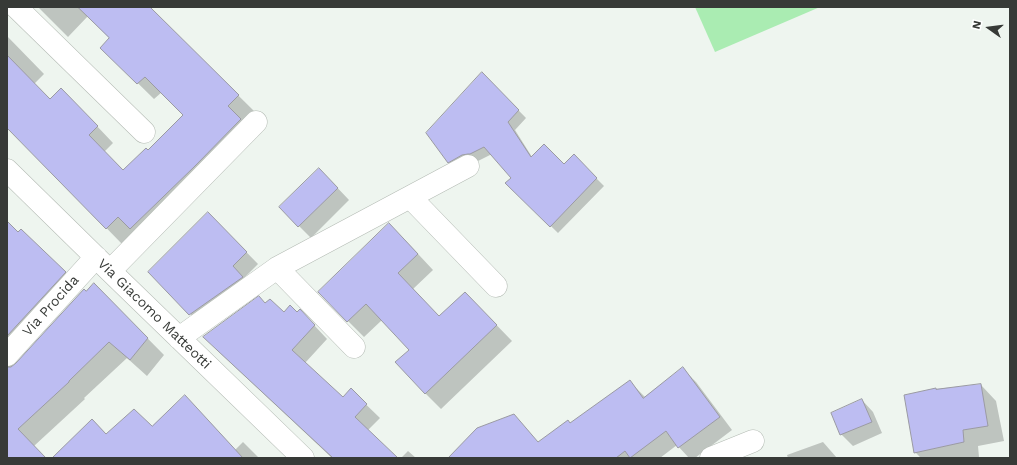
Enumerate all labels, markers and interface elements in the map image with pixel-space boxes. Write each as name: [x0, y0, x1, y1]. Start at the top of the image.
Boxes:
north arrow: [969, 8, 1009, 48]
text: N: [970, 19, 984, 31]
street label: Via Giacomo Matteotti: [94, 255, 214, 373]
street label: Via Procida: [19, 272, 83, 340]

